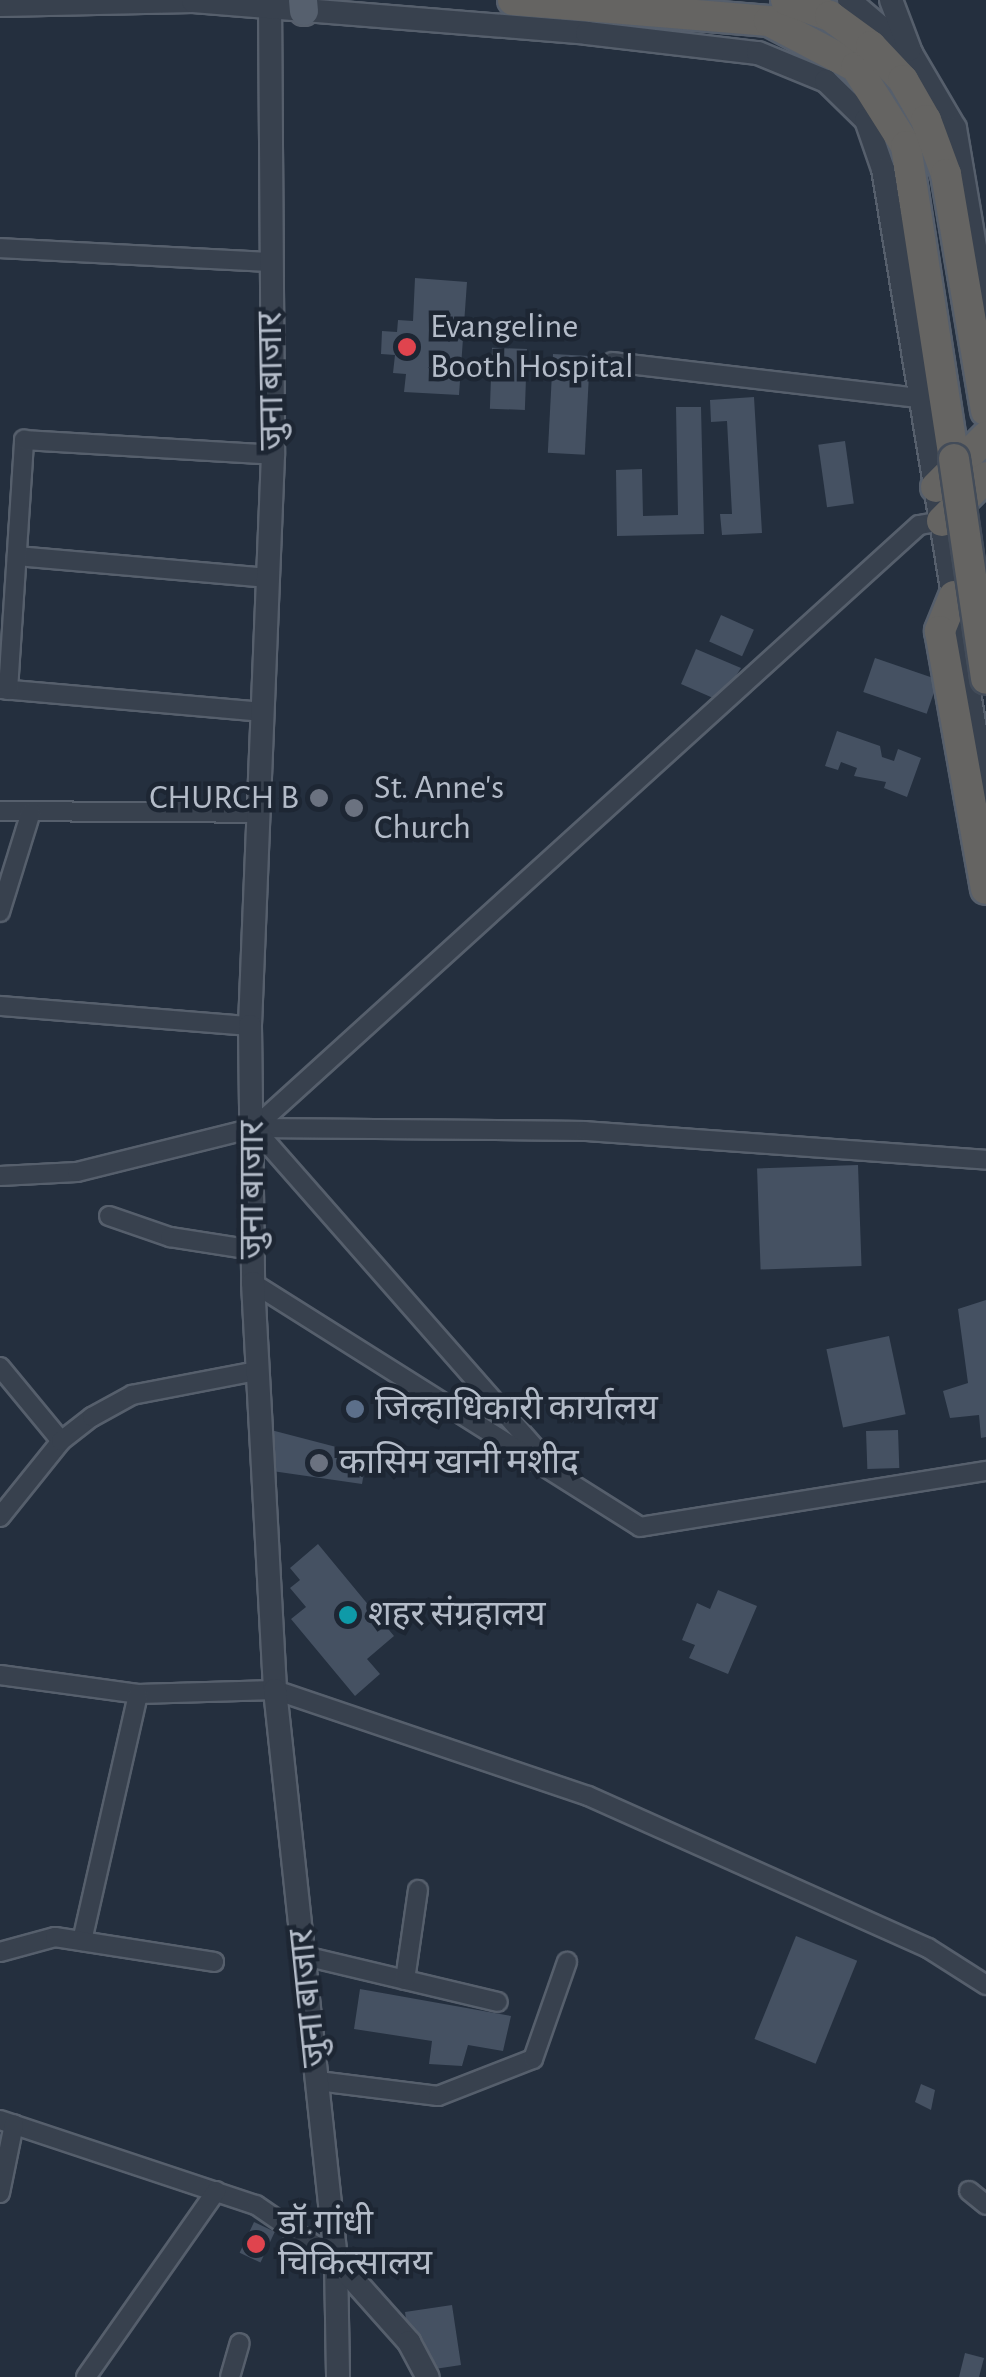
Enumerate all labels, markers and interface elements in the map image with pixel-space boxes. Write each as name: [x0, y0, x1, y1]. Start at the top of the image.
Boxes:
place label: Evangeline Booth Hospital: [430, 306, 634, 388]
street label: जुना बाजार: [250, 311, 294, 451]
marker: Evangeline Booth Hospital: [394, 334, 420, 360]
place label: St. Anne's Church: [374, 767, 504, 849]
place label: CHURCH B: [149, 777, 299, 819]
marker: CHURCH B: [308, 787, 330, 809]
marker: St. Anne's Church: [343, 797, 365, 819]
street label: जुना बाजार: [232, 1121, 274, 1259]
place label: जिल्हाधिकारी कार्यालय: [375, 1388, 658, 1430]
marker: जिल्हाधिकारी कार्यालय: [344, 1398, 366, 1420]
place label: कासिम खानी मशीद: [339, 1442, 579, 1484]
marker: कासिम खानी मशीद: [308, 1452, 330, 1474]
place label: शहर संग्रहालय: [368, 1594, 546, 1636]
marker: शहर संग्रहालय: [337, 1604, 359, 1626]
street label: जुना बाजार: [281, 1927, 337, 2069]
place label: डॉ.गांधी चिकित्सालय: [278, 2203, 432, 2285]
marker: डॉ.गांधी चिकित्सालय: [243, 2231, 269, 2257]

